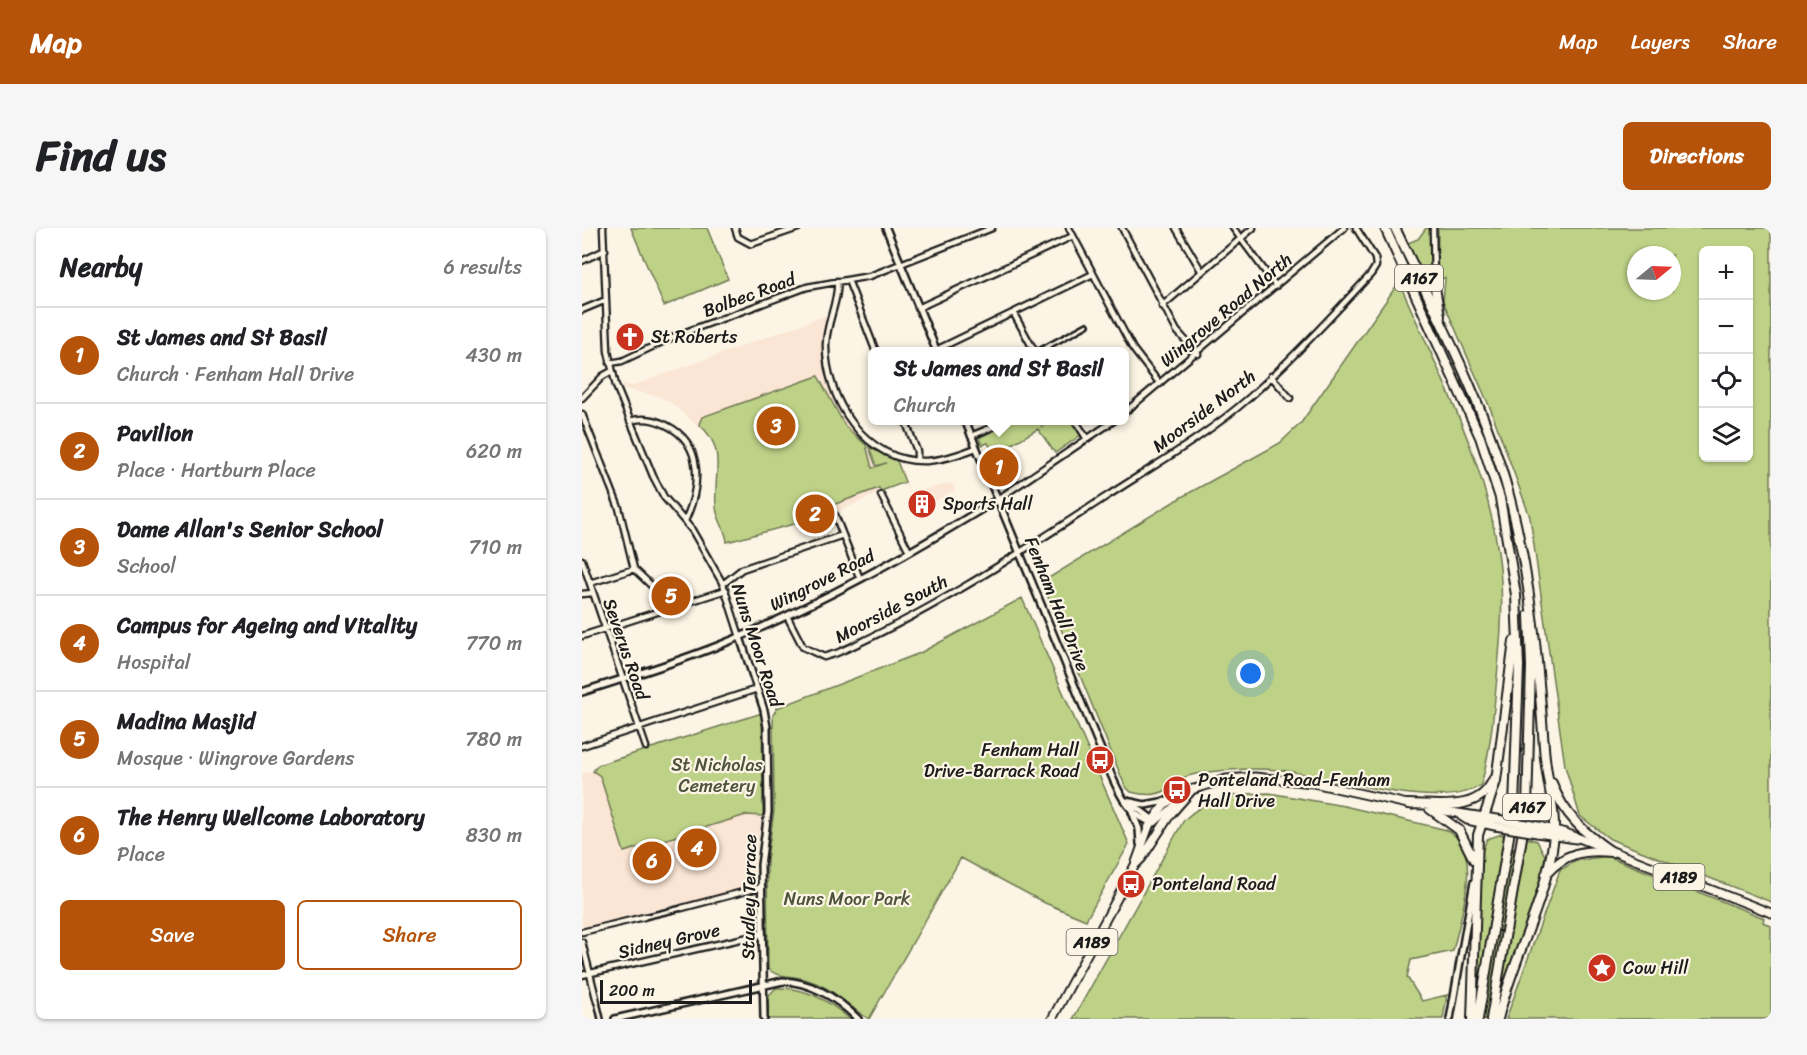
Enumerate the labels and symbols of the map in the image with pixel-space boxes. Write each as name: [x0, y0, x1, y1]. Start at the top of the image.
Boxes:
street label: Wingrove Road North: [1152, 245, 1300, 375]
north arrow: [1627, 246, 1681, 300]
street label: Bolbec Road: [698, 263, 801, 327]
road number: A167: [1395, 265, 1443, 291]
church icon: St Roberts: [614, 321, 646, 353]
place label: St Roberts: [651, 321, 738, 353]
street label: Moorside North: [1145, 361, 1263, 461]
pin: 3: [756, 404, 796, 448]
pin: 1: [980, 444, 1018, 490]
building icon: Sports Hall: [906, 488, 938, 520]
place label: Sports Hall: [943, 488, 1033, 520]
pin: 2: [796, 492, 834, 536]
street label: Fenham Hall Drive: [1015, 532, 1099, 676]
street label: Wingrove Road: [764, 539, 882, 620]
street label: Moorside South: [829, 566, 953, 652]
pin: 5: [652, 574, 691, 619]
street label: Nuns Moor Road: [722, 579, 793, 713]
street label: Severus Road: [594, 594, 659, 706]
your location: [1236, 659, 1265, 688]
place label: Fenham Hall Drive-Barrack Road: [924, 734, 1080, 787]
bus stop icon: Fenham Hall Drive-Barrack Road: [1084, 744, 1116, 776]
park label: St Nicholas Cemetery: [671, 749, 763, 802]
place label: Ponteland Road-Fenham Hall Drive: [1198, 764, 1391, 817]
bus stop icon: Ponteland Road-Fenham Hall Drive: [1161, 774, 1193, 806]
road number: A167: [1503, 794, 1551, 820]
pin: 4: [678, 826, 716, 870]
street label: Studley Terrace: [732, 834, 766, 960]
pin: 6: [632, 838, 672, 884]
road number: A189: [1654, 864, 1704, 890]
bus stop icon: Ponteland Road: [1115, 868, 1147, 900]
place label: Ponteland Road: [1152, 868, 1277, 900]
park label: Nuns Moor Park: [784, 883, 911, 915]
street label: Sidney Grove: [615, 914, 723, 968]
road number: A189: [1066, 929, 1118, 955]
place icon: Cow Hill: [1586, 952, 1618, 984]
place label: Cow Hill: [1623, 952, 1689, 984]
scale bar: [600, 977, 752, 1004]

